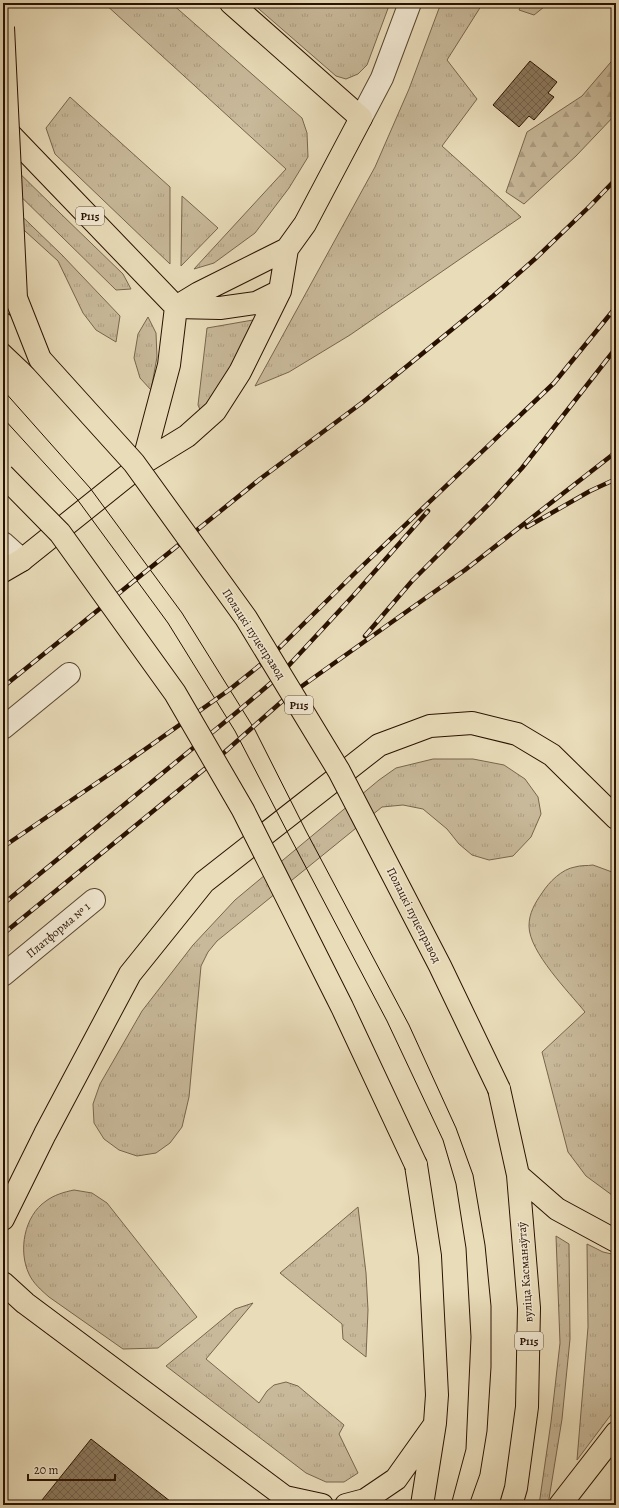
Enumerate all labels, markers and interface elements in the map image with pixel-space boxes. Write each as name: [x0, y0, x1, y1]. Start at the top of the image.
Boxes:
road number: Р115: [76, 207, 104, 225]
street label: Полацкі пуцеправод: [219, 586, 289, 683]
road number: Р115: [285, 696, 313, 714]
street label: Полацкі пуцеправод: [383, 864, 445, 966]
street label: Платформа № 1: [23, 899, 93, 961]
street label: вуліца Касманаўтаў: [513, 1221, 536, 1323]
road number: Р115: [515, 1332, 543, 1350]
scale bar: [28, 1456, 115, 1482]
text: 20 m: [34, 1462, 58, 1478]

